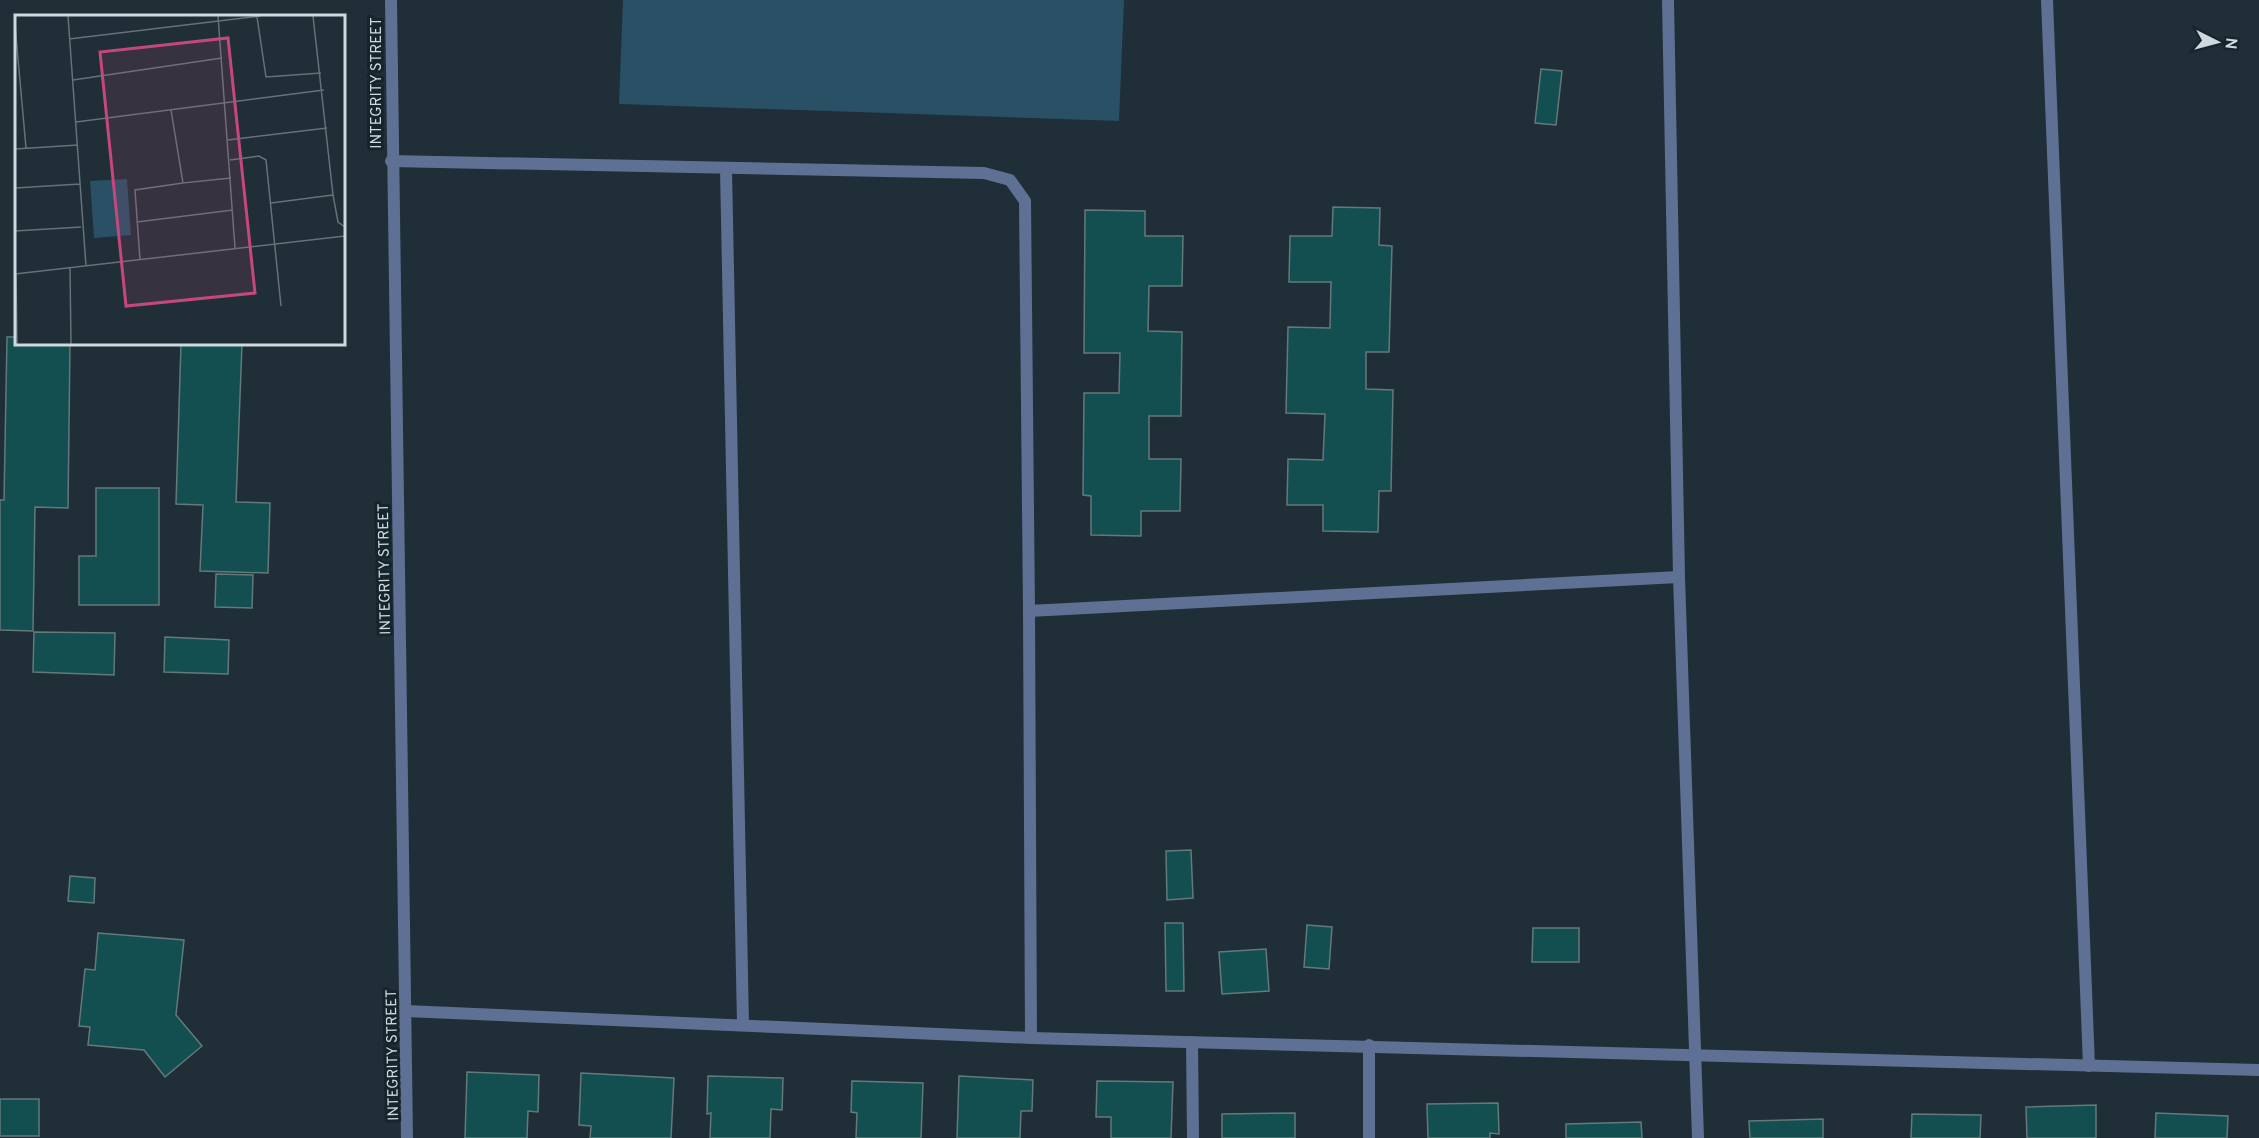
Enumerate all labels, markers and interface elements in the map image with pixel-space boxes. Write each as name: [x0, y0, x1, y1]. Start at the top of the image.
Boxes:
north arrow: [2187, 12, 2247, 72]
inset map: [15, 15, 345, 345]
street label: INTEGRITY STREET: [368, 17, 387, 149]
text: N: [2219, 37, 2240, 50]
street label: INTEGRITY STREET: [375, 503, 396, 635]
street label: INTEGRITY STREET: [383, 989, 404, 1121]

